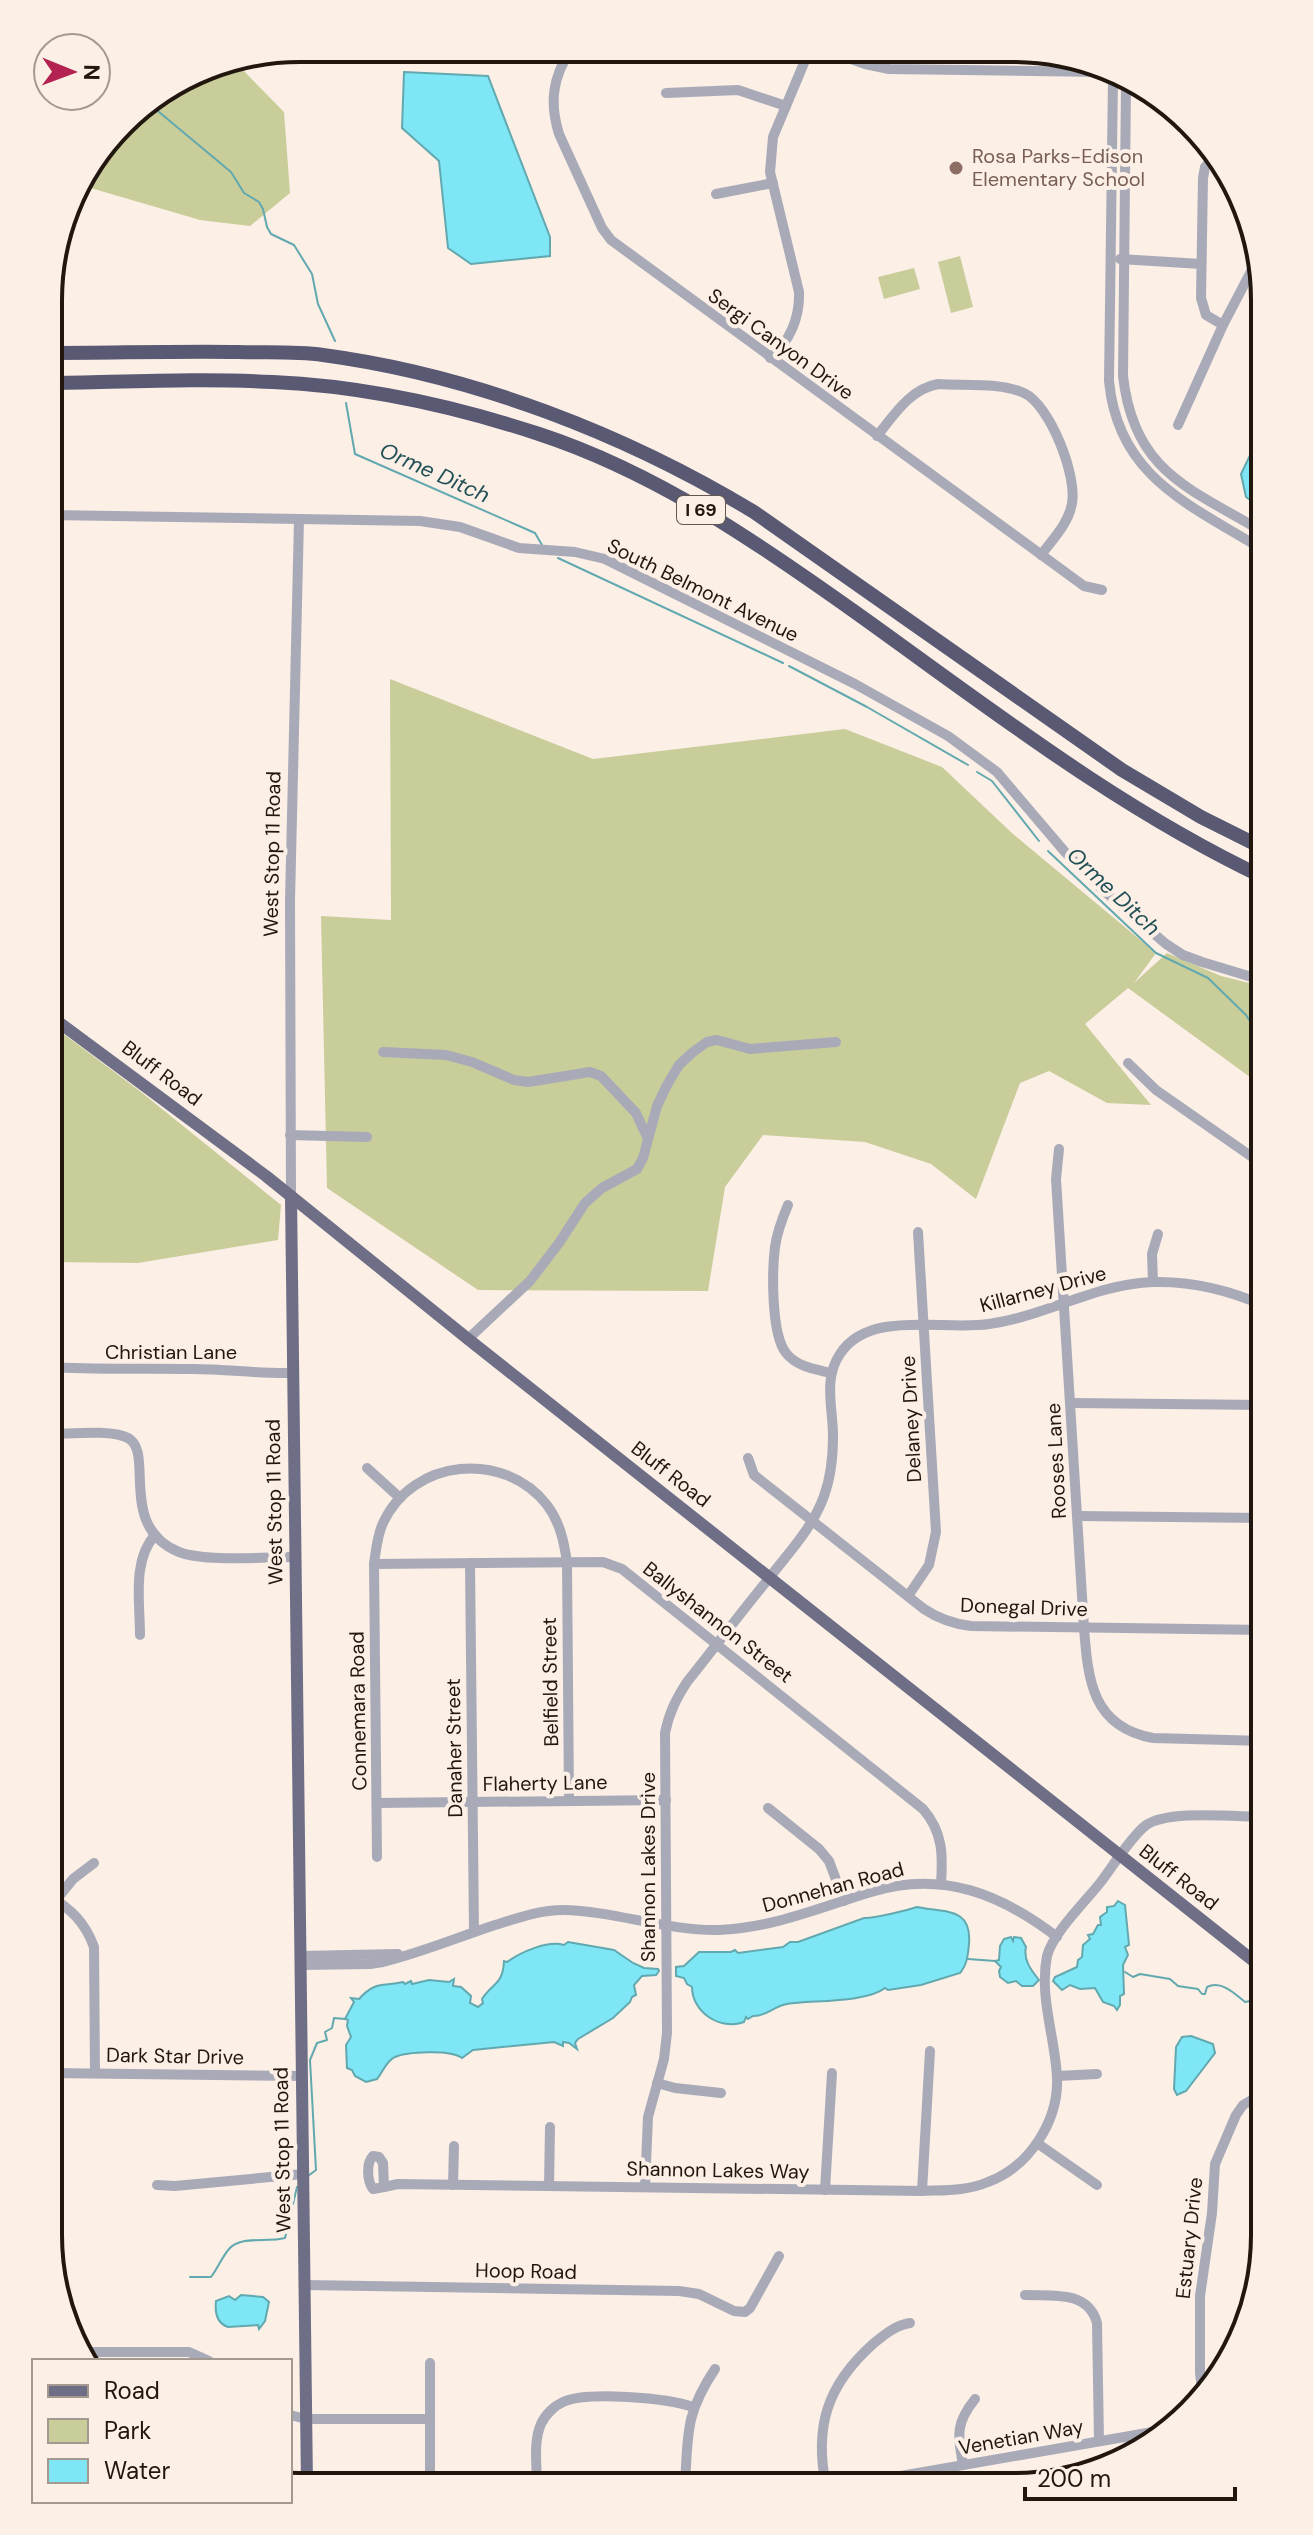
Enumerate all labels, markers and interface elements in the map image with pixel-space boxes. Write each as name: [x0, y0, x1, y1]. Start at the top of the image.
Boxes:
north arrow: [32, 32, 112, 112]
text: N: [77, 64, 106, 81]
place label: Rosa Parks-Edison Elementary School: [972, 143, 1145, 192]
marker: Rosa Parks-Edison Elementary School: [947, 159, 965, 177]
street label: Sergi Canyon Drive: [703, 282, 859, 406]
water label: Orme Ditch: [375, 435, 494, 510]
road number: I 69: [677, 496, 725, 524]
street label: South Belmont Avenue: [603, 532, 803, 648]
street label: West Stop 11 Road: [258, 771, 286, 937]
water label: Orme Ditch: [1061, 841, 1167, 942]
street label: Bluff Road: [117, 1034, 207, 1112]
street label: Killarney Drive: [977, 1260, 1109, 1318]
street label: Christian Lane: [105, 1339, 237, 1365]
street label: Delaney Drive: [895, 1355, 927, 1483]
street label: Rooses Lane: [1040, 1402, 1072, 1520]
street label: West Stop 11 Road: [260, 1419, 288, 1585]
street label: Bluff Road: [626, 1435, 716, 1513]
street label: Ballyshannon Street: [638, 1555, 798, 1689]
street label: Donegal Drive: [960, 1592, 1088, 1622]
street label: Belfield Street: [536, 1617, 564, 1747]
street label: Connemara Road: [344, 1631, 372, 1791]
street label: Danaher Street: [440, 1678, 468, 1818]
street label: Flaherty Lane: [482, 1769, 608, 1797]
street label: Shannon Lakes Drive: [635, 1772, 661, 1962]
street label: Bluff Road: [1134, 1838, 1224, 1916]
street label: Donnehan Road: [759, 1856, 907, 1918]
street label: Dark Star Drive: [106, 2042, 244, 2070]
street label: West Stop 11 Road: [268, 2067, 296, 2233]
street label: Shannon Lakes Way: [626, 2155, 810, 2185]
street label: Estuary Drive: [1170, 2176, 1208, 2300]
street label: Hoop Road: [475, 2257, 577, 2285]
legend: [32, 2359, 292, 2503]
text: Road: [104, 2375, 160, 2406]
street label: Venetian Way: [957, 2413, 1085, 2461]
text: Park: [104, 2415, 151, 2446]
scale bar: [1025, 2451, 1235, 2501]
text: Water: [104, 2455, 170, 2486]
text: 200 m: [1037, 2463, 1111, 2494]

